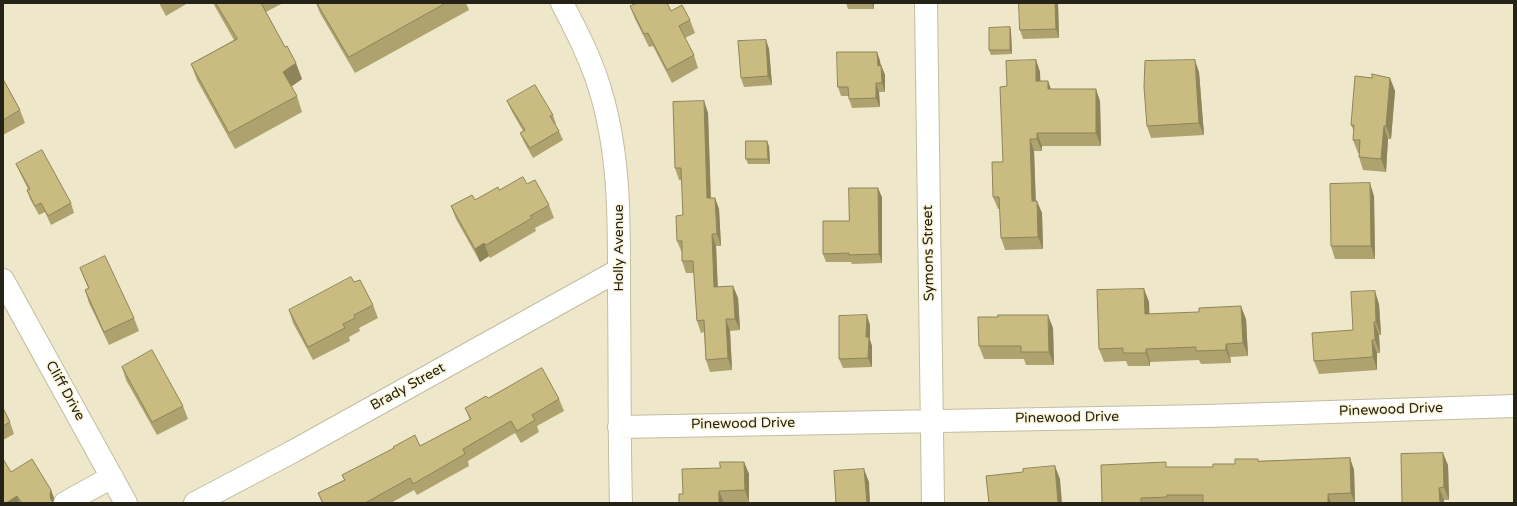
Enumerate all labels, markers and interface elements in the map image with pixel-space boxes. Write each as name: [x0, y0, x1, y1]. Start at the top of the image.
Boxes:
street label: Holly Avenue: [611, 204, 627, 292]
street label: Symons Street: [920, 205, 938, 301]
street label: Cliff Drive: [42, 358, 88, 424]
street label: Brady Street: [368, 360, 448, 414]
street label: Pinewood Drive: [1339, 400, 1443, 420]
street label: Pinewood Drive: [1015, 409, 1119, 427]
street label: Pinewood Drive: [691, 415, 795, 433]

